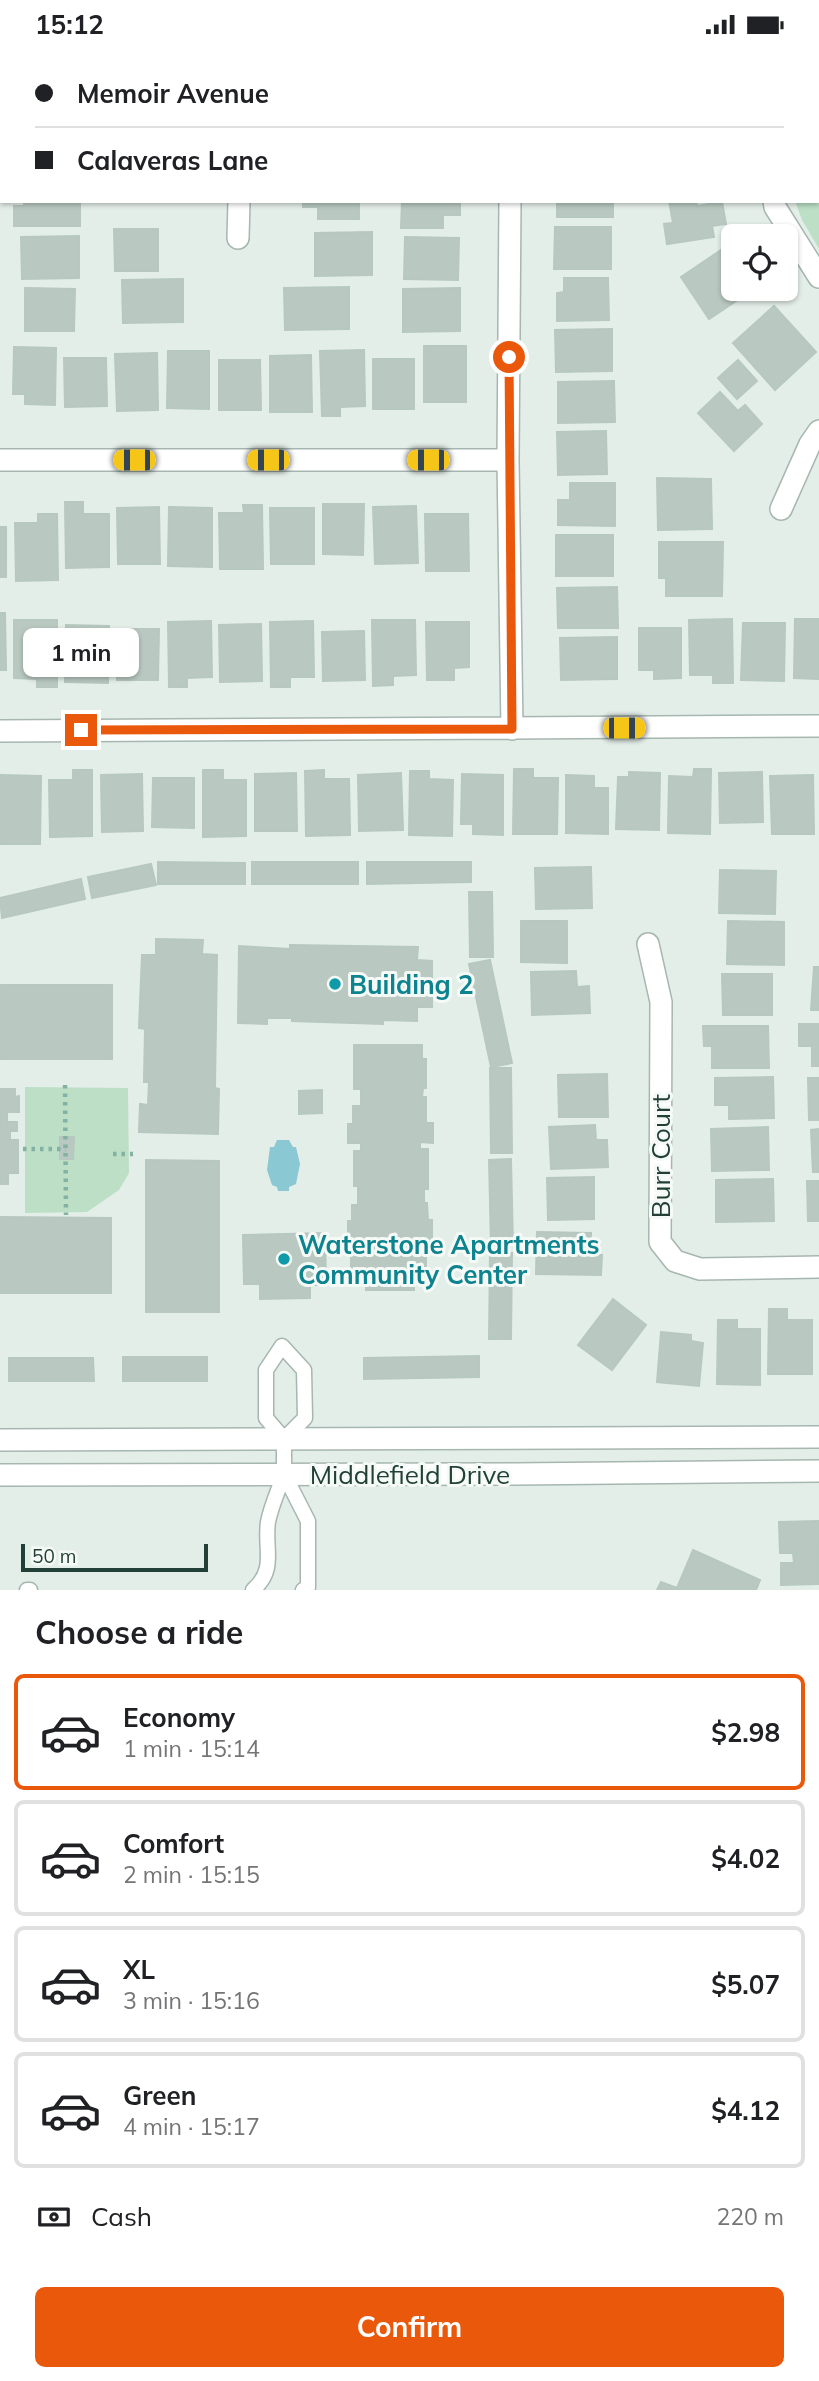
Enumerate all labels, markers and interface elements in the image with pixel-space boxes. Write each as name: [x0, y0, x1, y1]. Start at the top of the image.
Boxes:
text: 15:12: [35, 8, 104, 41]
text: Memoir Avenue: [77, 77, 269, 110]
text: Calaveras Lane: [77, 144, 268, 177]
map controls: [721, 224, 798, 301]
button: locate: [721, 224, 798, 301]
route start: [493, 341, 525, 373]
car: [114, 450, 156, 471]
car: [248, 450, 290, 471]
car: [408, 450, 450, 471]
callout: 1 min: [23, 629, 139, 677]
text: 1 min: [51, 638, 111, 667]
route end: [65, 714, 97, 746]
car: [604, 718, 646, 739]
place label: Building 2: [349, 968, 474, 1001]
marker: Building 2: [327, 976, 343, 992]
street label: Burr Court: [644, 1094, 677, 1218]
place label: Waterstone Apartments Community Center: [298, 1228, 600, 1291]
marker: Waterstone Apartments Community Center: [276, 1251, 292, 1267]
street label: Middlefield Drive: [310, 1458, 510, 1491]
scale bar: [21, 1541, 208, 1573]
text: 50 m: [32, 1544, 76, 1568]
text: Choose a ride: [35, 1612, 243, 1652]
icon: car: [39, 1701, 102, 1764]
text: Economy: [123, 1701, 235, 1734]
text: $2.98: [711, 1716, 780, 1749]
text: 1 min · 15:14: [123, 1734, 260, 1763]
icon: car: [39, 1827, 102, 1890]
text: Comfort: [123, 1827, 224, 1860]
text: $4.02: [711, 1842, 780, 1875]
text: 2 min · 15:15: [123, 1860, 260, 1889]
icon: car: [39, 1953, 102, 2016]
text: XL: [123, 1953, 155, 1986]
text: $5.07: [711, 1968, 780, 2001]
text: 3 min · 15:16: [123, 1986, 260, 2015]
icon: car: [39, 2079, 102, 2142]
text: Green: [123, 2079, 196, 2112]
text: $4.12: [711, 2094, 780, 2127]
text: 4 min · 15:17: [123, 2112, 260, 2141]
icon: cash: [35, 2198, 73, 2236]
text: Cash: [91, 2200, 152, 2233]
text: 220 m: [716, 2202, 784, 2231]
button: Confirm: [35, 2287, 784, 2367]

